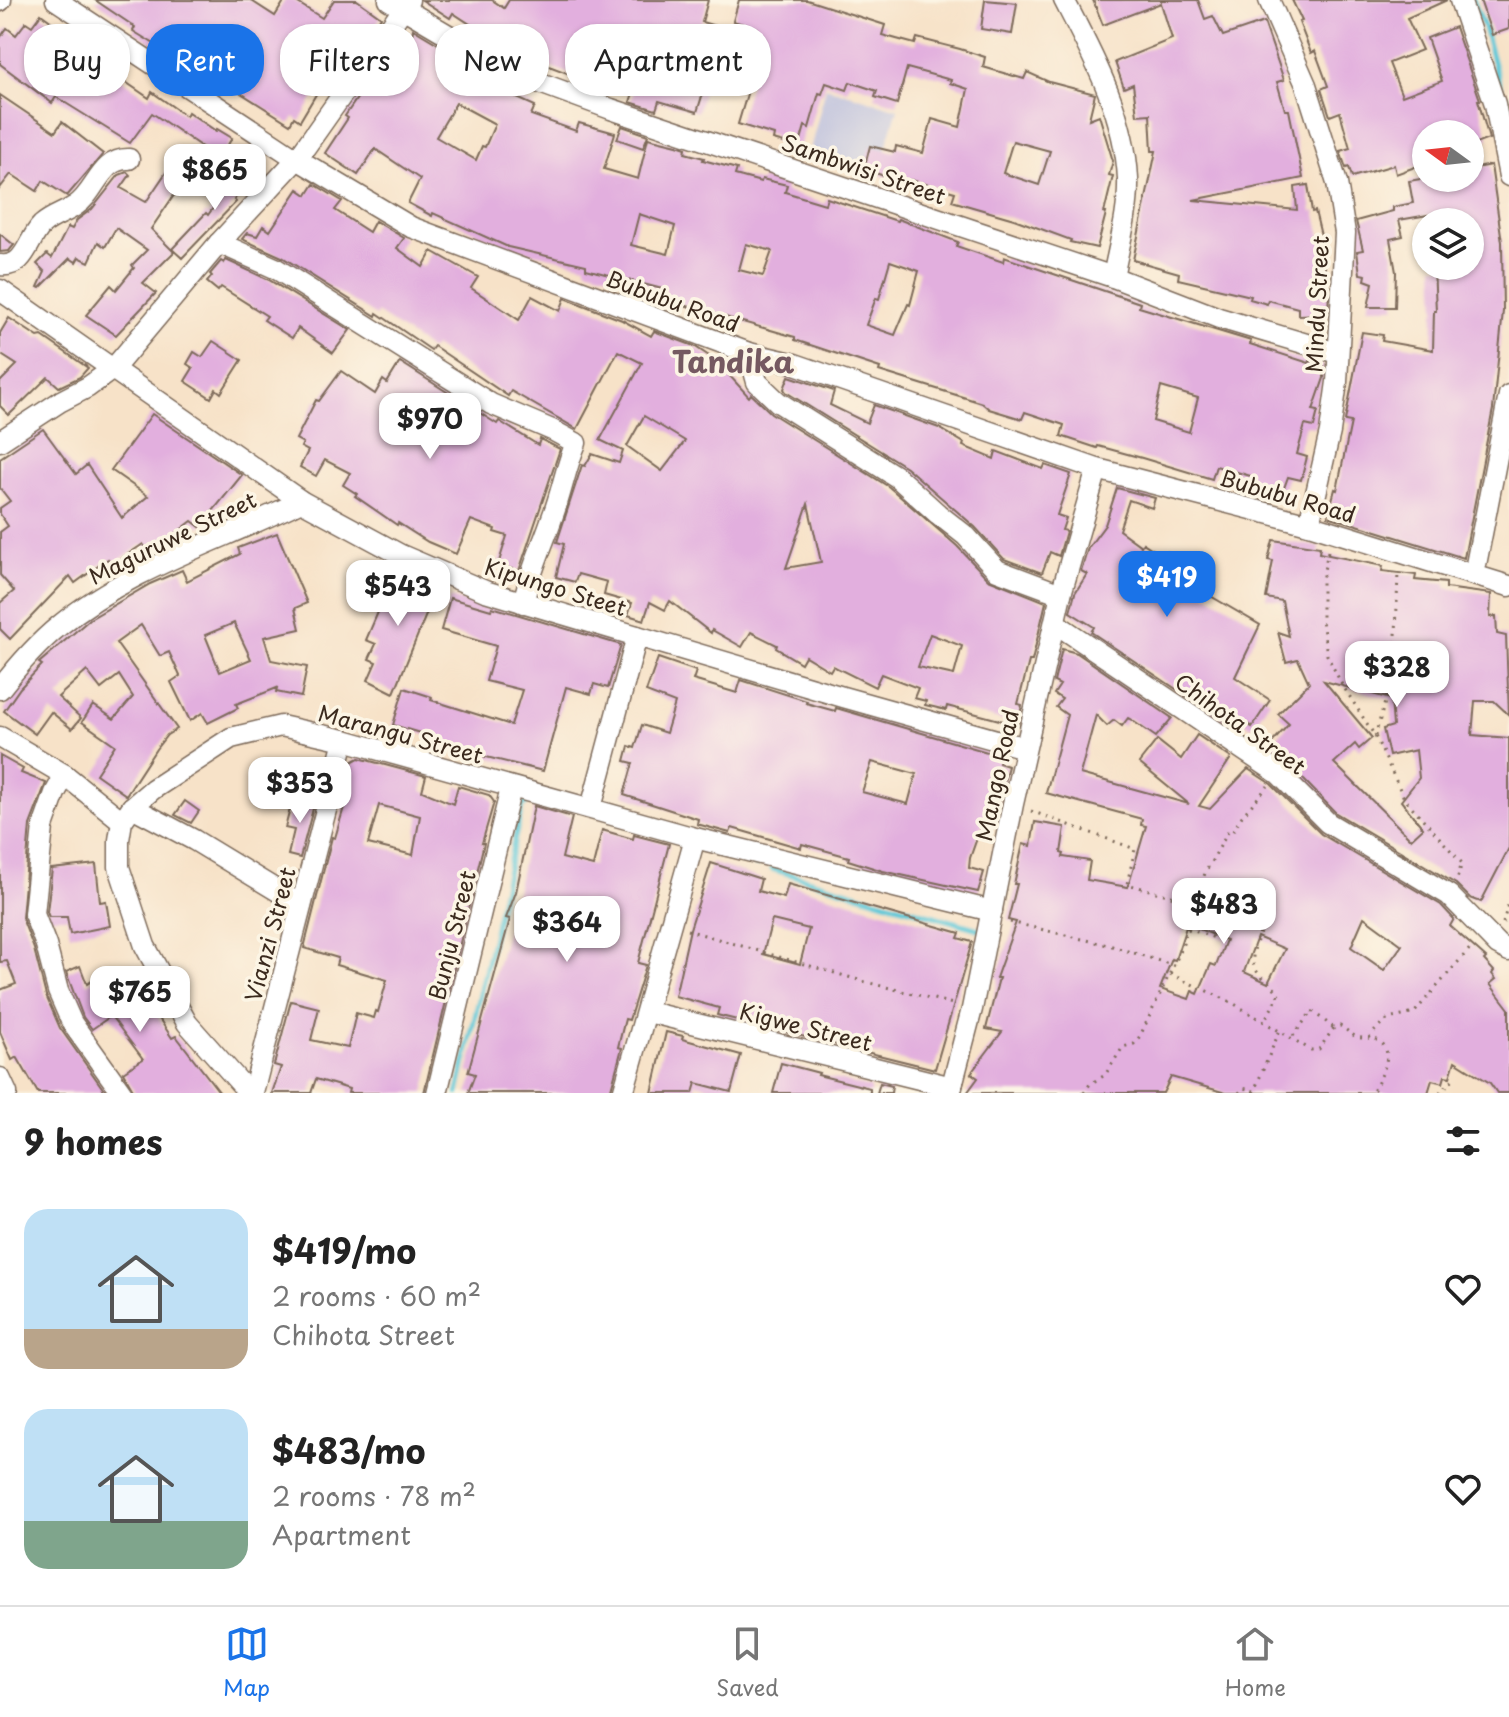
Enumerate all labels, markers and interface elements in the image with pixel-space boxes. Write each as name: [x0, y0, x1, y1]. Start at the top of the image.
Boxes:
chip: Buy: [24, 24, 130, 96]
chip: Rent: [146, 24, 264, 96]
chip: Filters: [280, 24, 419, 96]
chip: New: [435, 24, 549, 96]
chip: Apartment: [565, 24, 771, 96]
north arrow: [1412, 120, 1484, 192]
map controls: [1412, 120, 1484, 280]
street label: Sambwisi Street: [777, 124, 951, 212]
pin: $865: [168, 144, 262, 212]
text: $865: [182, 150, 248, 189]
button: layers: [1412, 208, 1484, 280]
street label: Mindu Street: [1296, 235, 1336, 373]
street label: Bububu Road: [602, 261, 744, 339]
district label: Tandika: [672, 338, 794, 383]
pin: $970: [383, 393, 477, 461]
text: $970: [397, 399, 463, 438]
street label: Bububu Road: [1216, 460, 1360, 530]
street label: Maguruwe Street: [83, 482, 261, 592]
street label: Kipungo Steet: [481, 549, 631, 623]
pin: $419: [1120, 551, 1214, 619]
text: $419: [1136, 557, 1198, 596]
pin: $543: [351, 560, 445, 628]
text: $543: [364, 566, 432, 605]
pin: $328: [1350, 641, 1444, 709]
text: $328: [1363, 647, 1431, 686]
street label: Chihota Street: [1169, 664, 1313, 782]
street label: Marangu Street: [315, 695, 487, 771]
street label: Mango Road: [966, 706, 1026, 844]
pin: $353: [253, 757, 347, 825]
text: $353: [266, 763, 334, 802]
street label: Vianzi Street: [235, 863, 303, 1005]
street label: Bunju Street: [419, 867, 483, 1003]
pin: $483: [1177, 878, 1271, 946]
text: $483: [1190, 884, 1258, 923]
pin: $364: [520, 896, 614, 964]
text: $364: [532, 902, 602, 941]
pin: $765: [93, 966, 187, 1034]
text: $765: [108, 972, 172, 1011]
street label: Kigwe Street: [736, 994, 876, 1058]
text: 9 homes: [24, 1115, 163, 1167]
icon: filters: [1441, 1119, 1485, 1163]
text: $419/mo: [272, 1224, 416, 1276]
icon: home: [88, 1241, 184, 1337]
icon: heart: [1441, 1267, 1485, 1311]
text: 2 rooms · 60 m²: [272, 1276, 481, 1315]
text: Chihota Street: [272, 1315, 455, 1354]
text: $483/mo: [272, 1424, 426, 1476]
icon: home: [88, 1441, 184, 1537]
icon: heart: [1441, 1467, 1485, 1511]
text: 2 rooms · 78 m²: [272, 1476, 476, 1515]
text: Apartment: [272, 1515, 411, 1554]
tab: Map: [223, 1622, 270, 1703]
tab: Saved: [716, 1622, 779, 1703]
tab: Home: [1225, 1622, 1286, 1703]

